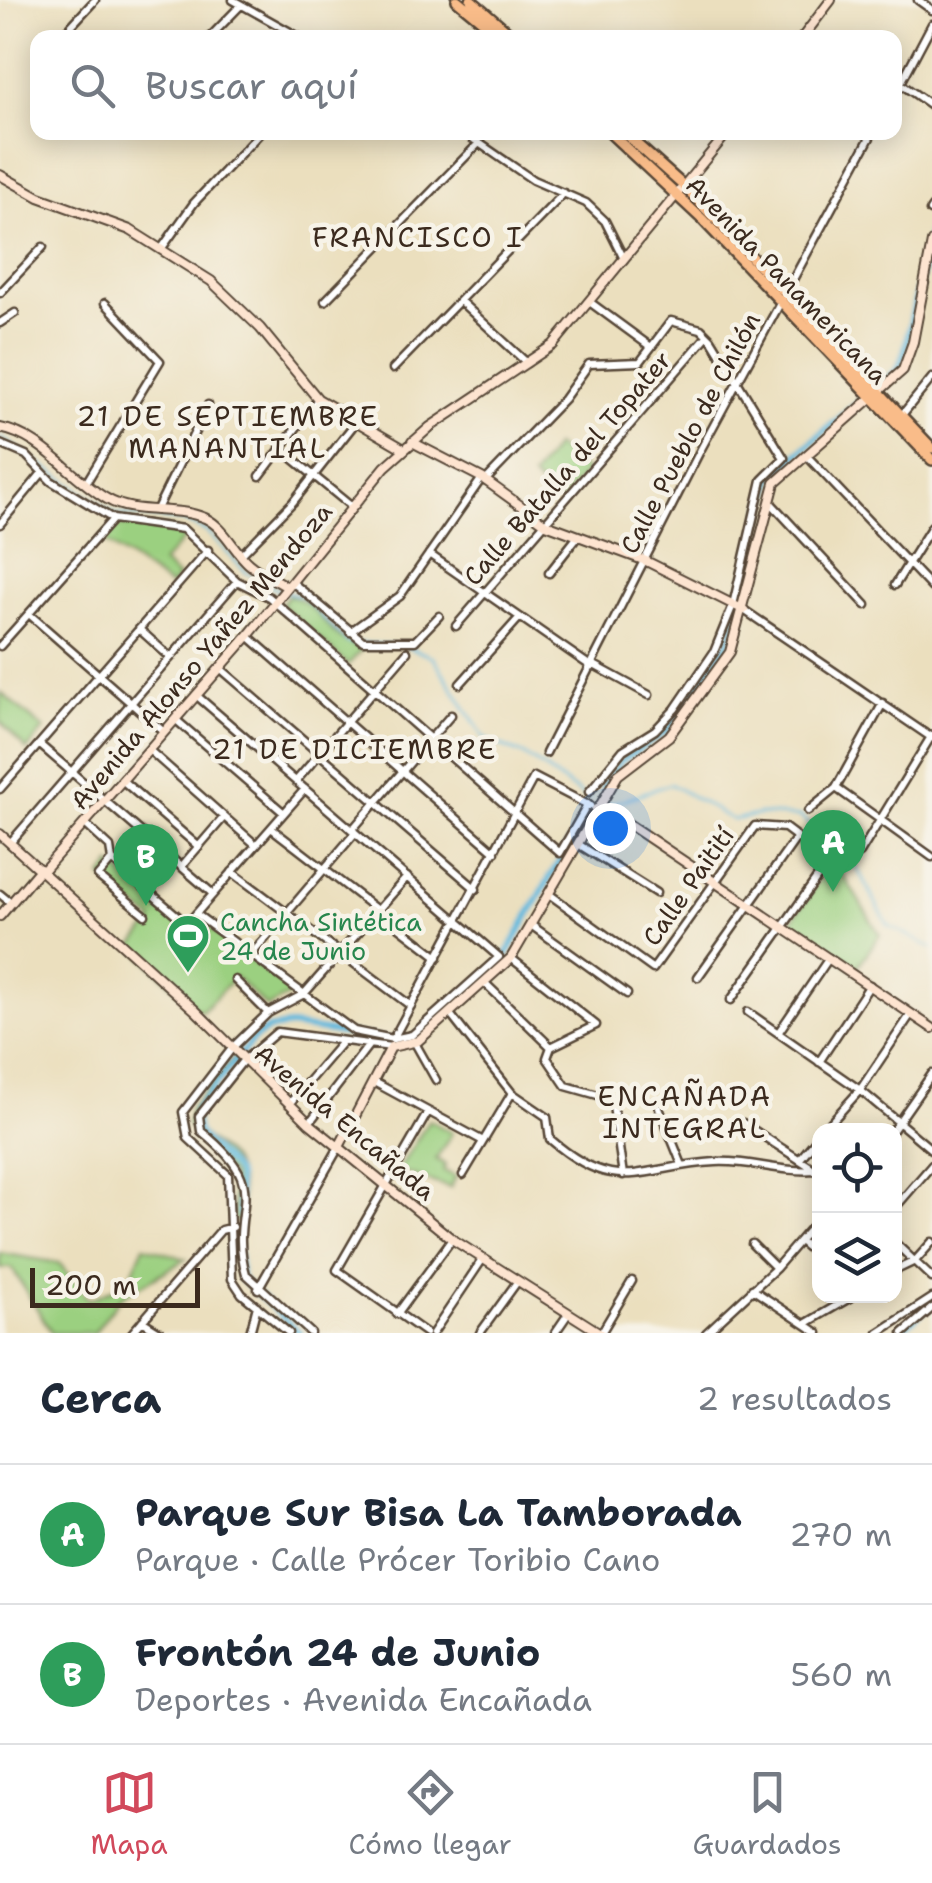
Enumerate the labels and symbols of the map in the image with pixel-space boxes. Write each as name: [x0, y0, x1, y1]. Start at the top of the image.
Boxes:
street label: Avenida Panamericana: [679, 169, 896, 392]
district label: FRANCISCO I: [312, 218, 524, 256]
street label: Calle Pueblo de Chilón: [612, 306, 768, 560]
street label: Calle Batalla del Topater: [456, 343, 678, 593]
district label: 21 DE SEPTIEMBRE MANANTIAL: [76, 397, 380, 467]
street label: Avenida Alonso Yañez Mendoza: [62, 495, 340, 817]
district label: 21 DE DICIEMBRE: [212, 730, 498, 768]
your location: [585, 803, 636, 854]
pin: A: [800, 810, 866, 892]
street label: Calle Paitití: [634, 820, 742, 952]
pin: B: [114, 824, 178, 906]
place label: Cancha Sintética 24 de Junio: [220, 905, 422, 968]
sports icon: Cancha Sintética 24 de Junio: [165, 913, 211, 974]
street label: Avenida Encañada: [247, 1036, 443, 1208]
district label: ENCAÑADA INTEGRAL: [598, 1077, 772, 1147]
scale bar: [30, 1263, 200, 1308]

